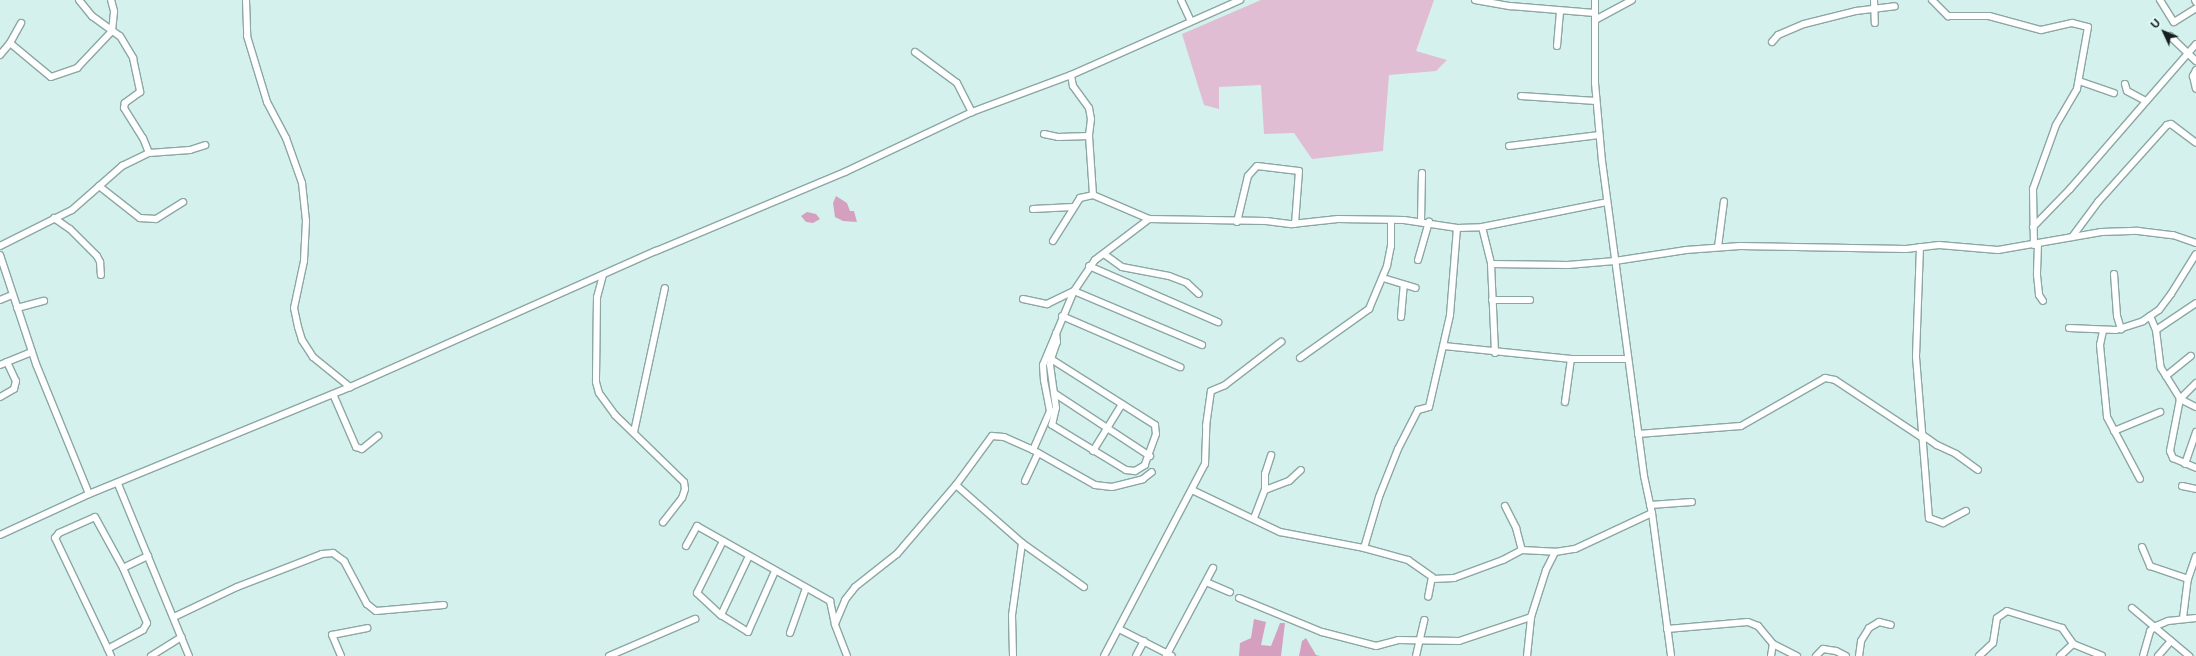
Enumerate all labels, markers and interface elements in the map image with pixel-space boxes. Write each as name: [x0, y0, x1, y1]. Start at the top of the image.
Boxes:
north arrow: [2144, 12, 2184, 52]
text: U: [2147, 16, 2163, 32]

